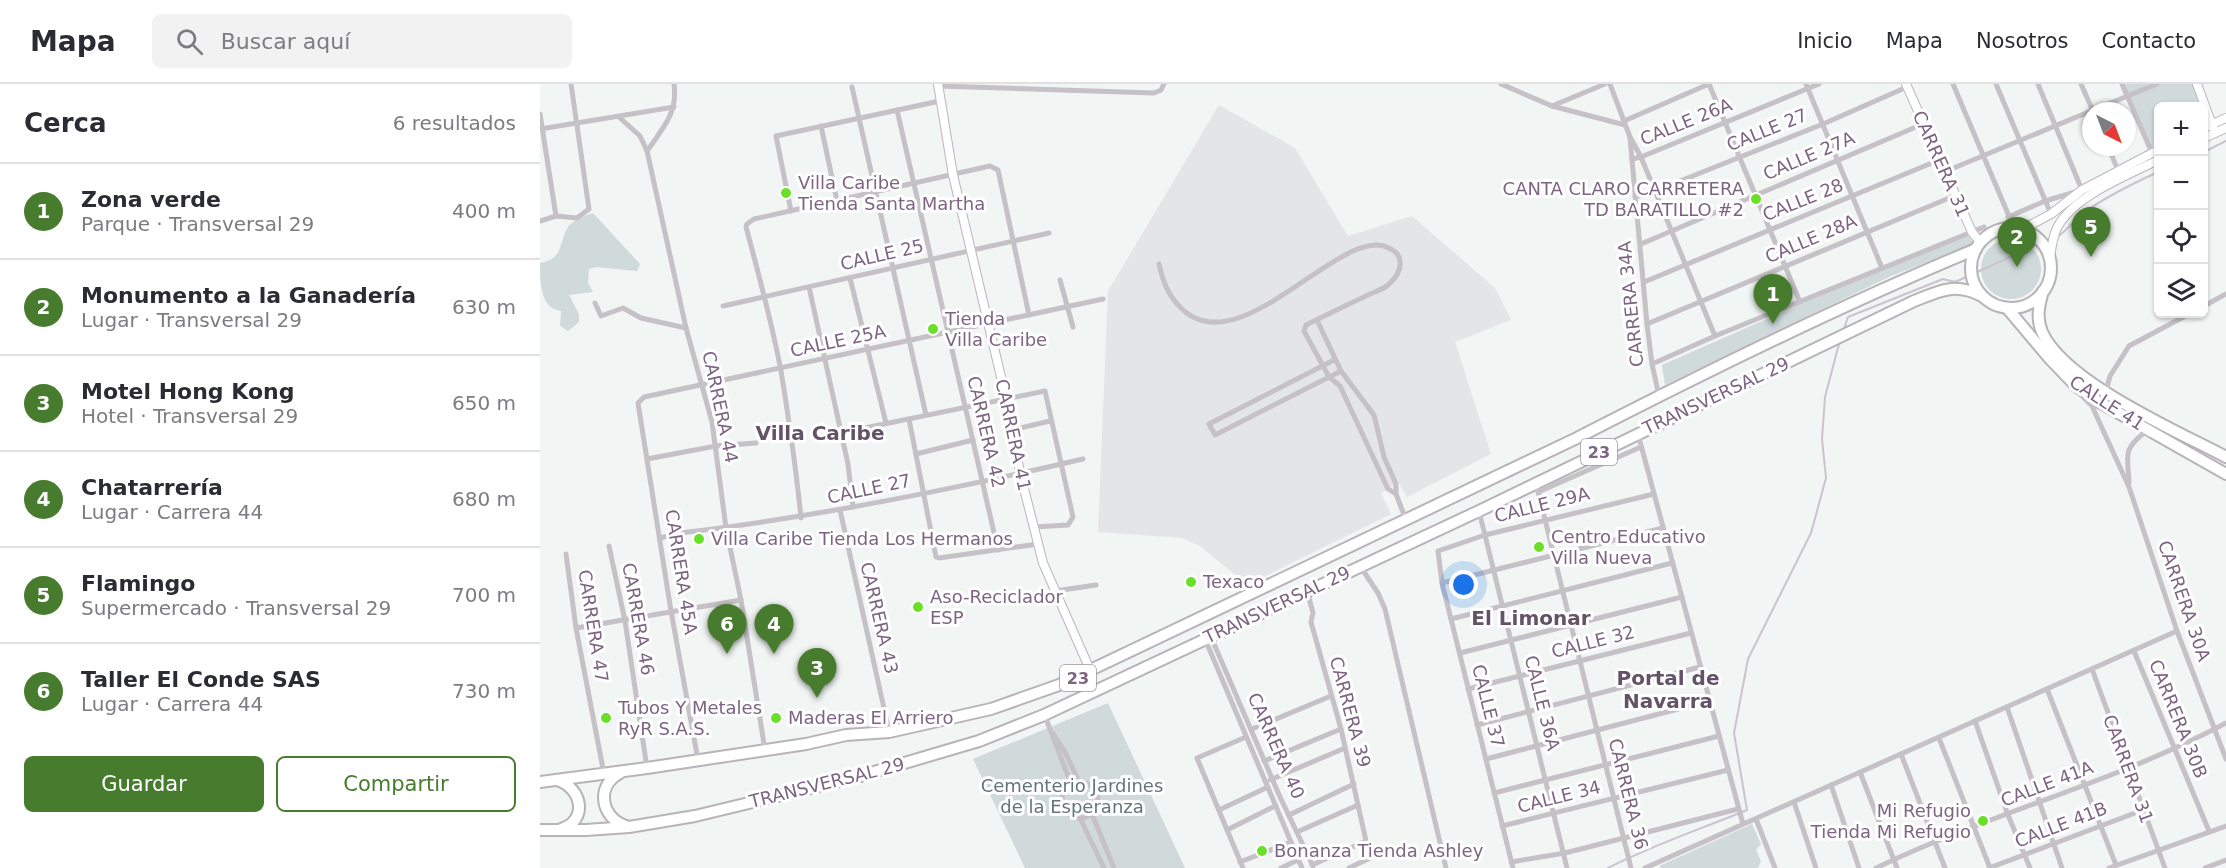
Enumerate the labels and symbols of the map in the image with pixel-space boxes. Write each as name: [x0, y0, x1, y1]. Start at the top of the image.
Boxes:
street label: CALLE 26A: [1637, 93, 1735, 149]
north arrow: [2082, 102, 2136, 156]
street label: CALLE 27: [1724, 104, 1810, 155]
street label: CARRERA 31: [1909, 107, 1974, 220]
street label: CALLE 27A: [1760, 127, 1858, 184]
place label: Villa Caribe Tienda Santa Martha: [797, 172, 985, 214]
street label: CALLE 28: [1760, 174, 1846, 225]
place label: CANTA CLARO CARRETERA TD BARATILLO #2: [1503, 178, 1745, 220]
marker: Villa Caribe Tienda Santa Martha: [779, 186, 793, 200]
marker: CANTA CLARO CARRETERA TD BARATILLO #2: [1749, 192, 1763, 206]
pin: 5: [2072, 208, 2110, 257]
street label: CALLE 28A: [1762, 210, 1860, 267]
pin: 2: [1998, 218, 2036, 267]
street label: CALLE 25: [838, 235, 926, 274]
street label: CARRERA 34A: [1613, 239, 1648, 368]
pin: 1: [1754, 274, 1792, 324]
place label: Tienda Villa Caribe: [944, 308, 1047, 350]
street label: CALLE 25A: [788, 320, 888, 361]
marker: Tienda Villa Caribe: [926, 322, 940, 336]
street label: CARRERA 44: [698, 349, 743, 465]
street label: TRANSVERSAL 29: [1638, 352, 1792, 439]
street label: CALLE 41: [2066, 371, 2149, 435]
street label: CARRERA 42: [963, 374, 1010, 490]
street label: CARRERA 41: [991, 377, 1036, 493]
district label: Villa Caribe: [756, 421, 884, 445]
road number: 23: [1581, 439, 1617, 465]
street label: CALLE 27: [825, 469, 913, 508]
street label: CALLE 29A: [1492, 482, 1592, 526]
street label: CARRERA 45A: [661, 508, 702, 637]
place label: Centro Educativo Villa Nueva: [1551, 526, 1706, 568]
place label: Villa Caribe Tienda Los Hermanos: [711, 528, 1013, 549]
marker: Villa Caribe Tienda Los Hermanos: [692, 532, 706, 546]
street label: CARRERA 30A: [2154, 538, 2215, 665]
marker: Centro Educativo Villa Nueva: [1532, 540, 1546, 554]
street label: CARRERA 43: [856, 560, 903, 676]
street label: CARRERA 46: [618, 561, 659, 677]
street label: TRANSVERSAL 29: [1199, 561, 1353, 648]
street label: CARRERA 47: [574, 568, 613, 684]
your location: [1449, 570, 1478, 599]
place label: Texaco: [1202, 571, 1264, 592]
marker: Texaco: [1184, 575, 1198, 589]
place label: Aso-Reciclador ESP: [930, 586, 1064, 628]
marker: Aso-Reciclador ESP: [911, 600, 925, 614]
pin: 6: [708, 604, 747, 654]
pin: 4: [754, 604, 794, 654]
district label: El Limonar: [1471, 606, 1591, 630]
street label: CALLE 32: [1549, 621, 1637, 662]
pin: 3: [798, 648, 836, 698]
street label: CALLE 36A: [1521, 653, 1565, 753]
street label: CARRERA 39: [1326, 654, 1375, 770]
street label: CARRERA 30B: [2145, 656, 2212, 781]
street label: CALLE 37: [1468, 662, 1509, 750]
road number: 23: [1060, 665, 1096, 691]
district label: Portal de Navarra: [1616, 666, 1720, 713]
street label: CARRERA 40: [1244, 689, 1309, 802]
place label: Tubos Y Metales RyR S.A.S.: [617, 697, 762, 739]
place label: Maderas El Arriero: [788, 707, 954, 728]
marker: Tubos Y Metales RyR S.A.S.: [599, 711, 613, 725]
marker: Maderas El Arriero: [769, 711, 783, 725]
street label: CARRERA 31: [2099, 712, 2158, 826]
street label: CARRERA 36: [1605, 736, 1652, 852]
street label: TRANSVERSAL 29: [746, 753, 907, 812]
street label: CALLE 41A: [1998, 756, 2097, 811]
park label: Cementerio Jardines de la Esperanza: [981, 775, 1163, 817]
street label: CALLE 34: [1515, 776, 1603, 817]
street label: CALLE 41B: [2012, 797, 2110, 852]
place label: Mi Refugio Tienda Mi Refugio: [1810, 800, 1971, 842]
marker: Mi Refugio Tienda Mi Refugio: [1976, 814, 1990, 828]
place label: Bonanza Tienda Ashley: [1274, 840, 1484, 861]
marker: Bonanza Tienda Ashley: [1255, 844, 1269, 858]

